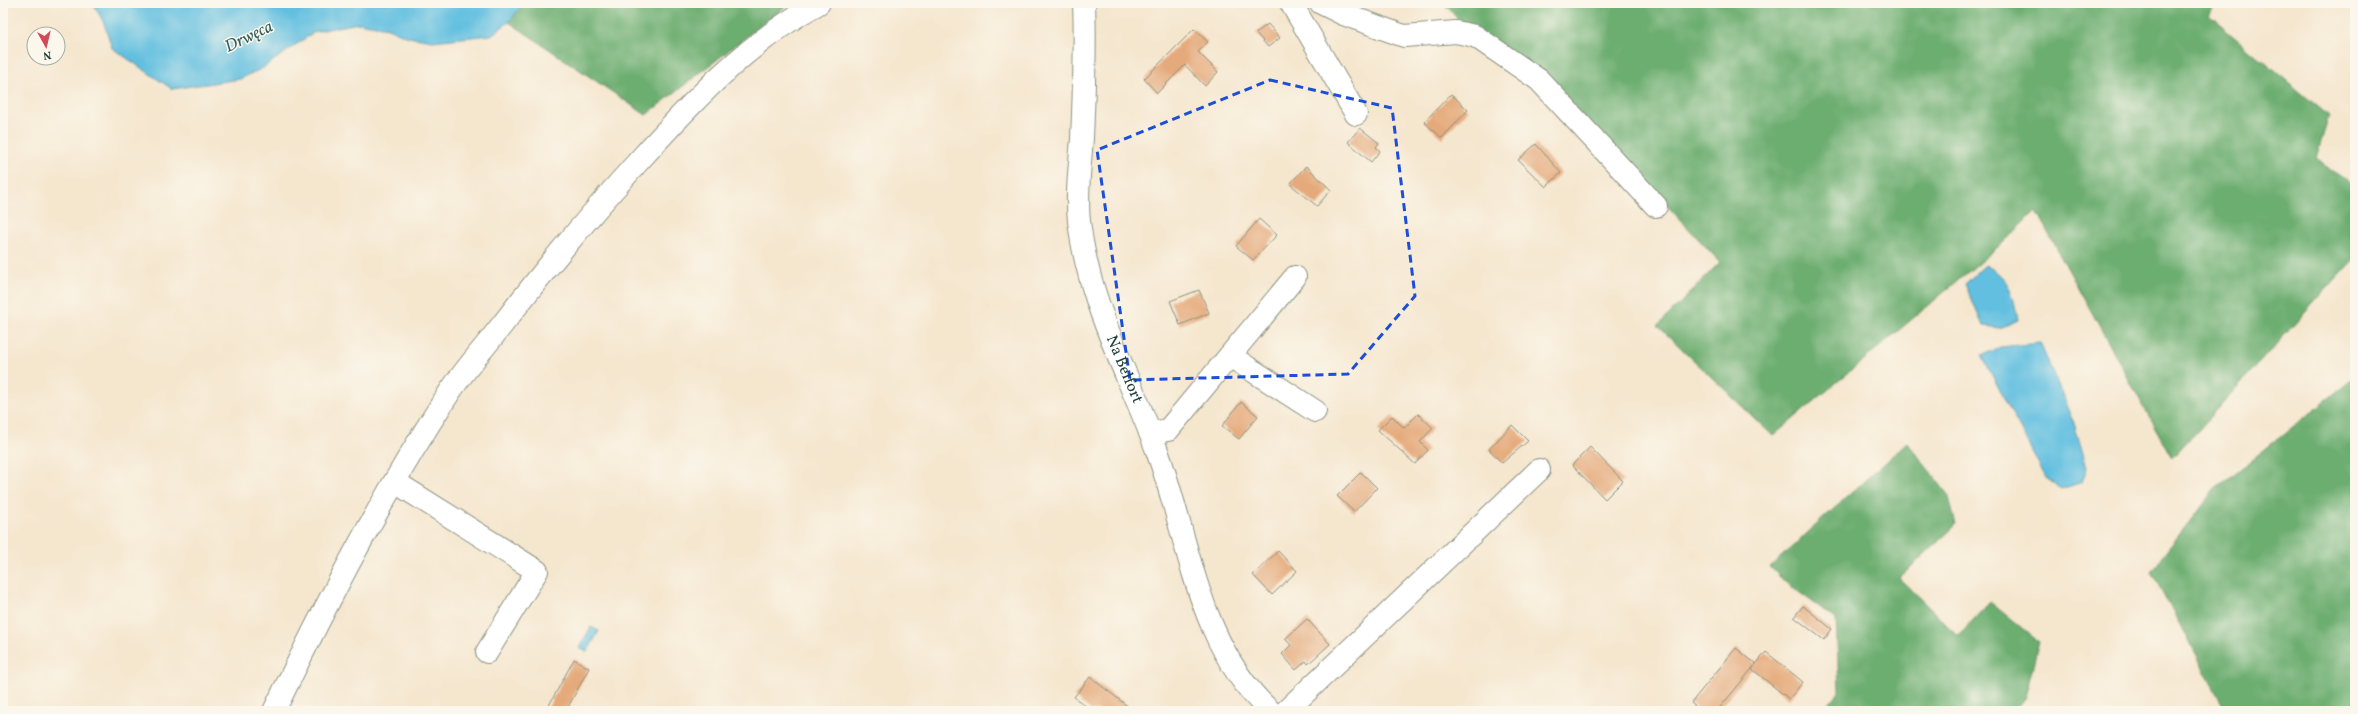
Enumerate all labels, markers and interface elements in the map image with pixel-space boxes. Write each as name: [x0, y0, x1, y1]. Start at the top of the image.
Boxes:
water label: Drwęca: [221, 15, 277, 59]
north arrow: [26, 26, 66, 66]
text: N: [42, 46, 52, 62]
street label: Na Belfort: [1100, 332, 1148, 407]

